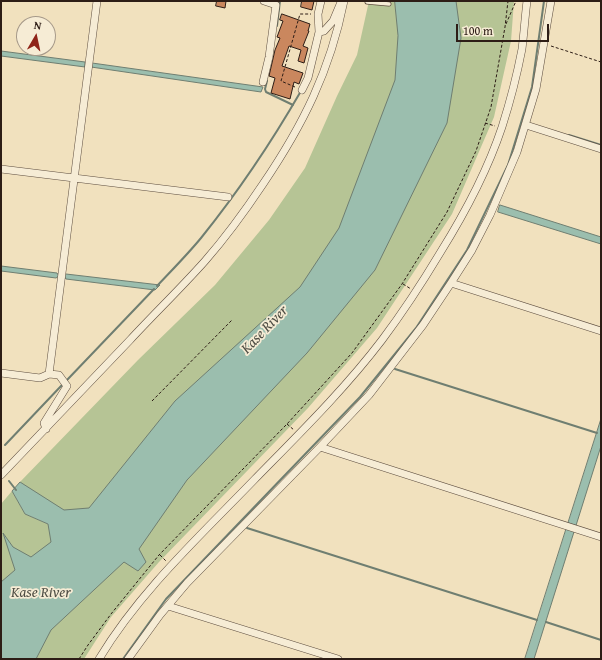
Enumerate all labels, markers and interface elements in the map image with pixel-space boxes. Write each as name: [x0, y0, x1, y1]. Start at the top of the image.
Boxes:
north arrow: [16, 16, 56, 56]
scale bar: [458, 16, 551, 42]
text: N: [33, 17, 43, 34]
text: 100 m: [463, 22, 493, 39]
water label: Kase River: [238, 302, 292, 358]
water label: Kase River: [11, 584, 71, 602]

